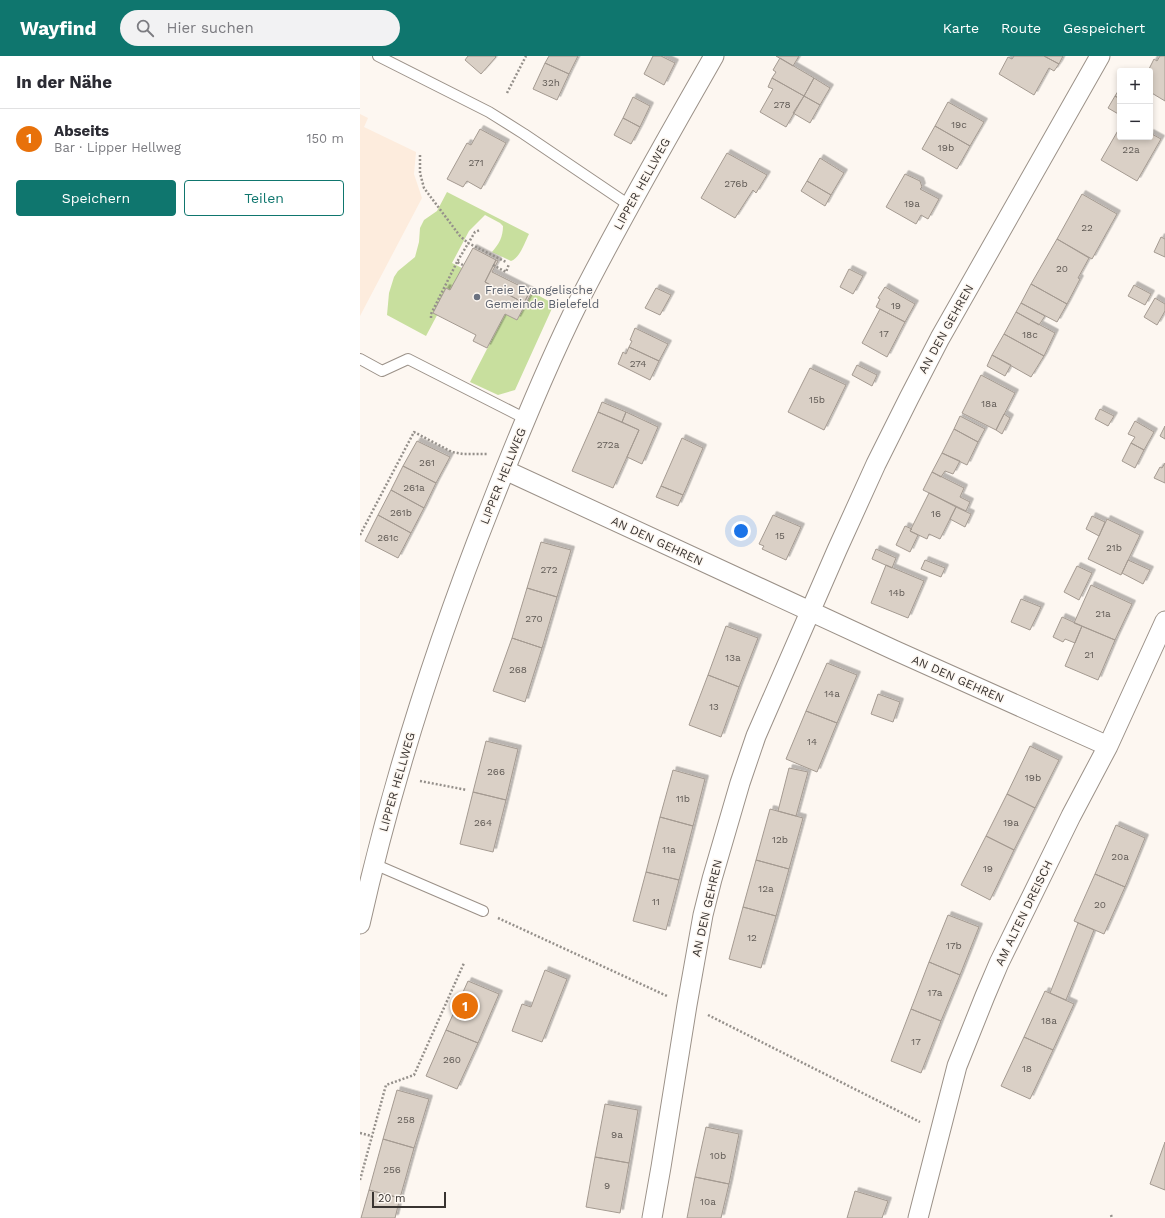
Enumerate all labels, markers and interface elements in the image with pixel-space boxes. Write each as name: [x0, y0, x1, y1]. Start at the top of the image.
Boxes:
search box: [120, 10, 400, 46]
text: Wayfind: [20, 17, 96, 40]
icon: search: [134, 17, 156, 39]
text: Hier suchen: [166, 19, 254, 37]
text: Karte: [943, 20, 979, 36]
text: Route: [1001, 20, 1041, 36]
text: Gespeichert: [1063, 20, 1145, 36]
map controls: [1117, 68, 1153, 140]
button: +: [1117, 68, 1153, 104]
text: In der Nähe: [16, 72, 112, 92]
house number: 32h: [542, 77, 560, 88]
house number: 278: [773, 99, 791, 110]
button: −: [1117, 104, 1153, 140]
house number: 19c: [951, 119, 967, 130]
text: Abseits: [54, 122, 109, 140]
text: 1: [26, 131, 32, 146]
text: 150 m: [306, 131, 344, 146]
street label: LIPPER HELLWEG: [611, 136, 673, 232]
text: Bar · Lipper Hellweg: [54, 140, 181, 155]
house number: 19b: [938, 142, 954, 153]
house number: 22a: [1122, 144, 1140, 155]
house number: 271: [468, 157, 484, 168]
house number: 276b: [724, 178, 748, 189]
button: Speichern: [16, 180, 176, 216]
button: Teilen: [184, 180, 344, 216]
house number: 19a: [904, 198, 920, 209]
house number: 22: [1081, 222, 1093, 233]
house number: 20: [1056, 263, 1068, 274]
street label: AN DEN GEHREN: [916, 282, 976, 376]
place label: Freie Evangelische Gemeinde Bielefeld: [485, 283, 599, 311]
marker: Freie Evangelische Gemeinde Bielefeld: [472, 292, 482, 302]
house number: 19: [891, 300, 901, 311]
house number: 17: [879, 328, 889, 339]
house number: 18c: [1022, 329, 1038, 340]
house number: 274: [630, 358, 646, 369]
house number: 15b: [809, 394, 825, 405]
house number: 18a: [981, 398, 997, 409]
street label: LIPPER HELLWEG: [477, 426, 529, 526]
house number: 272a: [597, 439, 620, 450]
house number: 261: [419, 457, 435, 468]
house number: 261a: [403, 482, 425, 493]
house number: 261b: [390, 507, 412, 518]
house number: 16: [931, 508, 941, 519]
street label: AN DEN GEHREN: [609, 514, 705, 568]
your location: [731, 521, 751, 541]
house number: 15: [775, 530, 785, 541]
house number: 261c: [377, 532, 399, 543]
house number: 21b: [1106, 542, 1122, 553]
house number: 272: [540, 564, 558, 575]
house number: 14b: [889, 587, 905, 598]
house number: 21a: [1095, 608, 1111, 619]
house number: 270: [525, 613, 543, 624]
house number: 21: [1084, 649, 1094, 660]
house number: 13a: [725, 652, 741, 663]
street label: AN DEN GEHREN: [910, 652, 1006, 706]
house number: 268: [509, 664, 527, 675]
house number: 14a: [824, 688, 840, 699]
house number: 13: [709, 701, 719, 712]
street label: LIPPER HELLWEG: [376, 731, 418, 833]
house number: 14: [807, 736, 817, 747]
house number: 266: [487, 766, 505, 777]
house number: 19b: [1025, 772, 1041, 783]
house number: 11b: [676, 793, 690, 804]
house number: 264: [474, 817, 492, 828]
house number: 19a: [1003, 817, 1019, 828]
house number: 12b: [772, 834, 788, 845]
house number: 11a: [662, 844, 676, 855]
house number: 20a: [1111, 851, 1129, 862]
street label: AN DEN GEHREN: [689, 858, 725, 958]
street label: AM ALTEN DREISCH: [992, 858, 1056, 968]
house number: 19: [983, 863, 993, 874]
house number: 12a: [758, 883, 774, 894]
house number: 11: [652, 896, 660, 907]
house number: 20: [1094, 899, 1106, 910]
house number: 12: [747, 932, 757, 943]
house number: 17b: [946, 940, 962, 951]
house number: 17a: [928, 987, 943, 998]
pin: 1: [452, 991, 478, 1021]
house number: 18a: [1041, 1015, 1057, 1026]
house number: 17: [911, 1036, 921, 1047]
house number: 260: [443, 1054, 461, 1065]
house number: 18: [1022, 1063, 1032, 1074]
house number: 258: [397, 1114, 415, 1125]
house number: 9a: [611, 1129, 623, 1140]
house number: 10b: [710, 1150, 726, 1161]
house number: 256: [383, 1164, 401, 1175]
house number: 9: [604, 1180, 610, 1191]
scale bar: [372, 1190, 446, 1209]
text: 20 m: [378, 1192, 406, 1205]
house number: 10a: [700, 1196, 716, 1207]

